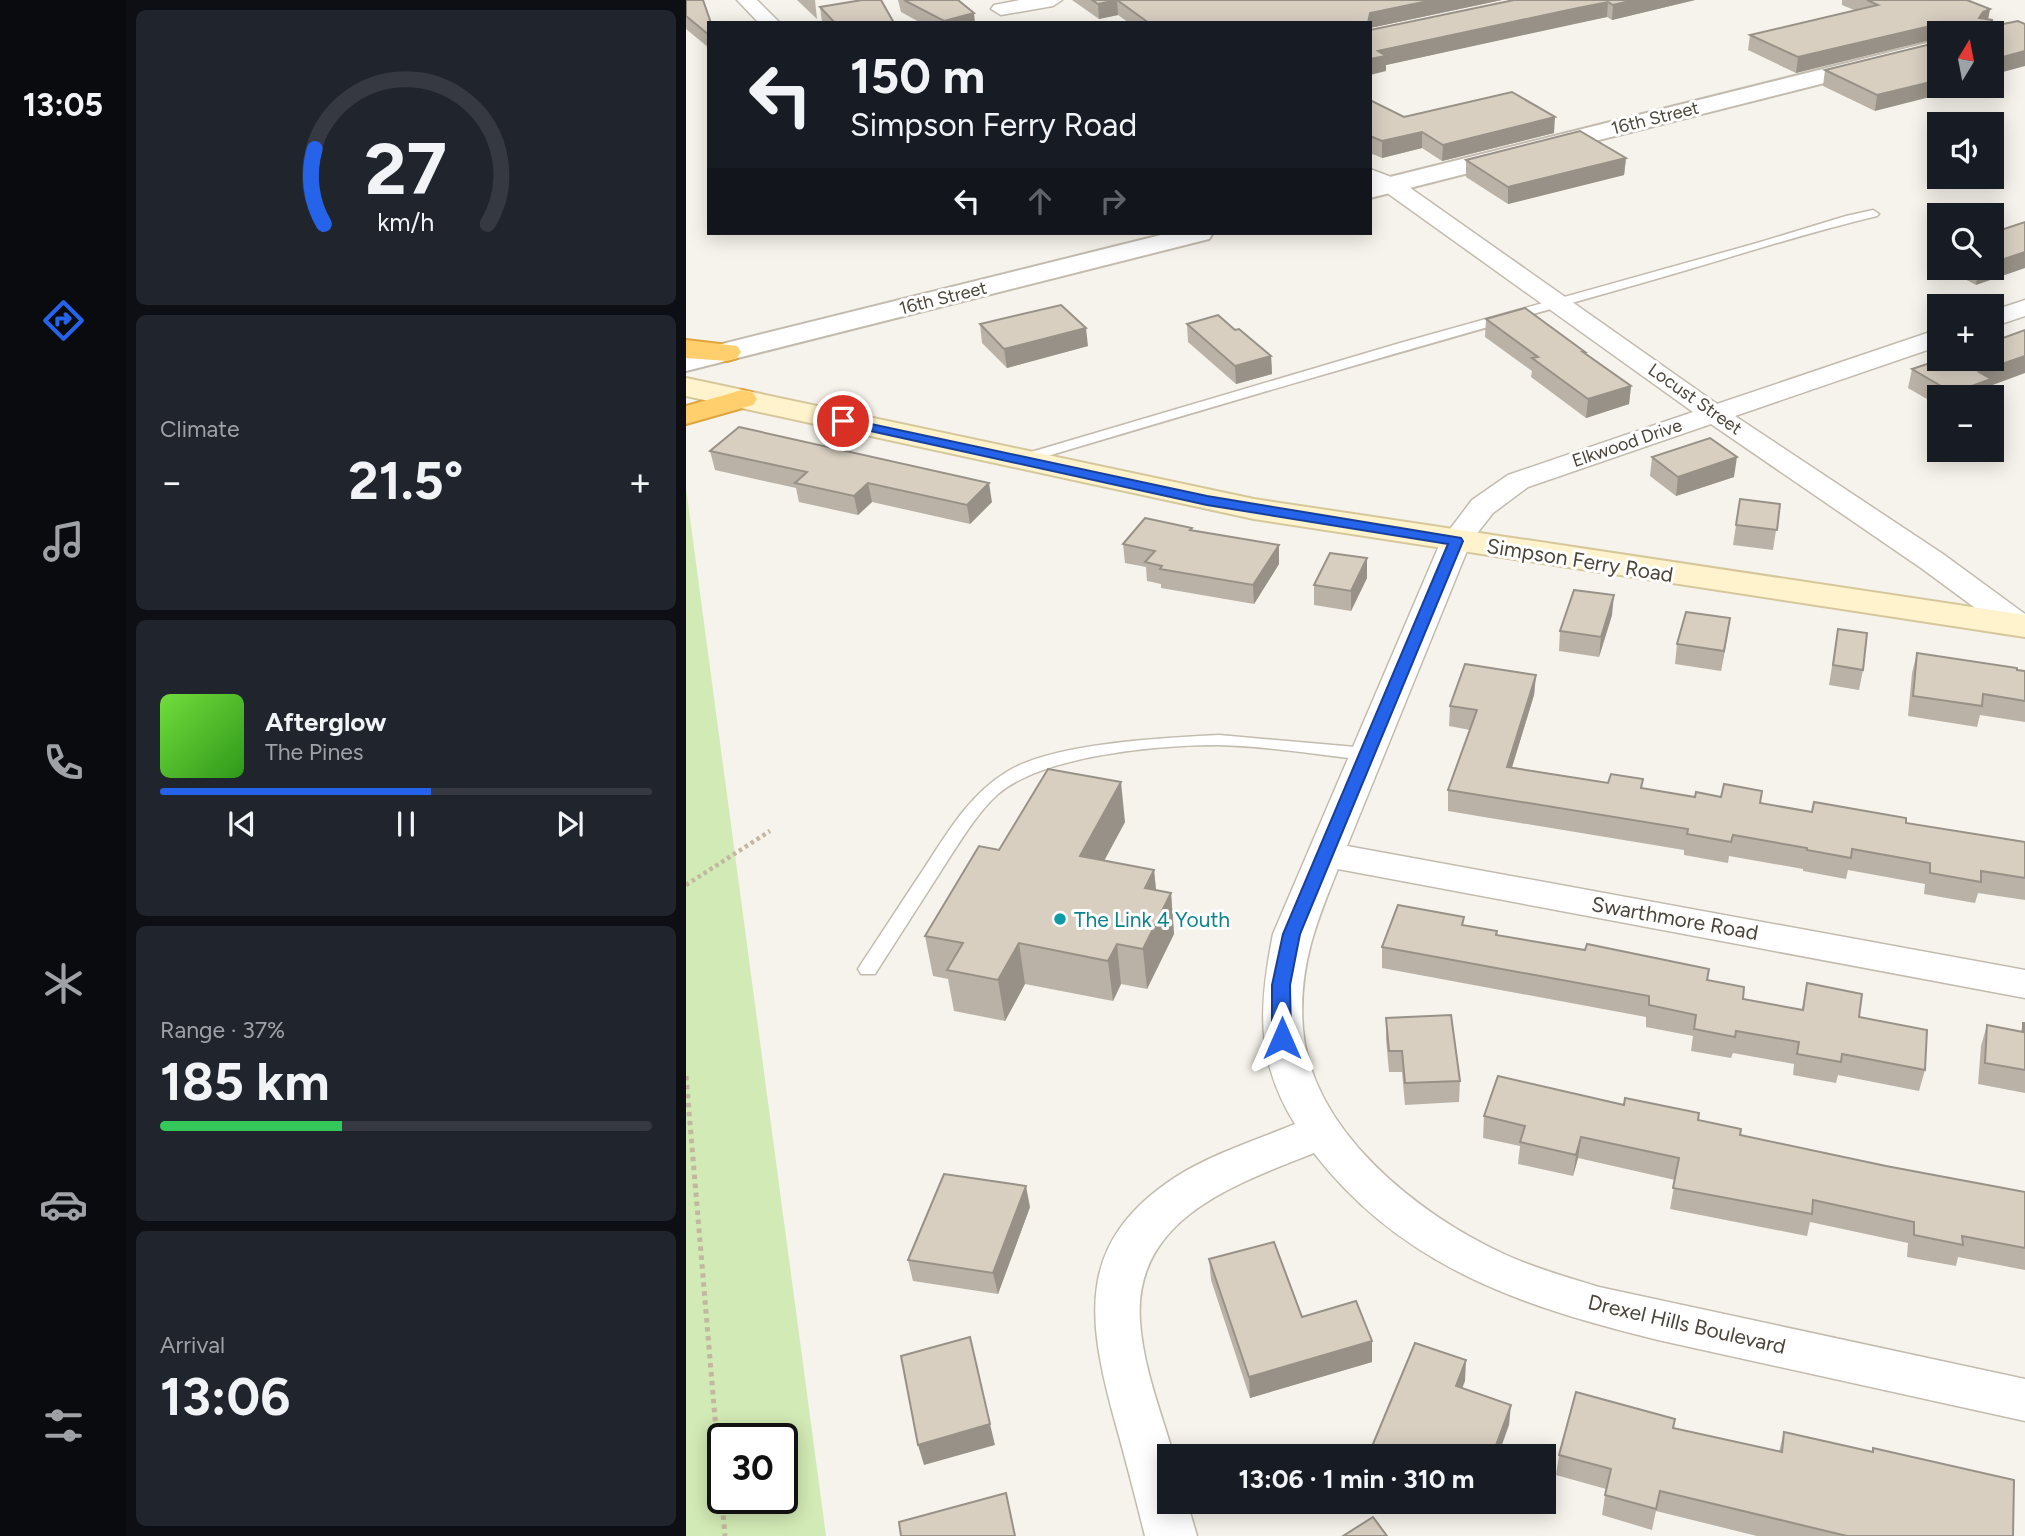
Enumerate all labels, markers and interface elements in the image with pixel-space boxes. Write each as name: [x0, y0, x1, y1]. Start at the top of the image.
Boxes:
north arrow: [1927, 21, 2004, 98]
map controls: [1927, 21, 2004, 462]
text: 150 m: [850, 46, 985, 105]
icon: left: [735, 49, 826, 140]
text: 13:05: [23, 86, 103, 124]
street label: 16th Street: [1609, 96, 1701, 139]
text: Simpson Ferry Road: [850, 106, 1137, 144]
button: sound: [1927, 112, 2004, 189]
text: 27: [365, 125, 447, 212]
icon: left: [948, 182, 986, 220]
icon: ahead: [1021, 182, 1059, 220]
icon: right: [1094, 182, 1132, 220]
button: search: [1927, 203, 2004, 280]
text: km/h: [377, 206, 435, 236]
street label: 16th Street: [897, 276, 989, 319]
button: +: [1927, 294, 2004, 371]
icon: directions: [39, 296, 88, 345]
street label: Locust Street: [1644, 359, 1746, 440]
button: −: [1927, 385, 2004, 462]
pin: [813, 391, 873, 451]
icon: arrive: [824, 402, 862, 440]
street label: Elkwood Drive: [1569, 414, 1685, 472]
text: Climate: [160, 415, 239, 443]
text: 21.5°: [349, 450, 463, 512]
text: −: [160, 459, 184, 505]
text: +: [628, 459, 652, 505]
icon: music: [39, 517, 88, 566]
street label: Simpson Ferry Road: [1485, 533, 1675, 587]
text: Afterglow: [265, 706, 387, 738]
icon: phone: [39, 738, 88, 787]
text: The Pines: [265, 738, 364, 766]
icon: previous: [223, 805, 261, 843]
icon: pause: [387, 805, 425, 843]
icon: next: [551, 805, 589, 843]
street label: Swarthmore Road: [1590, 891, 1760, 945]
place label: The Link 4 Youth: [1074, 907, 1230, 932]
marker: The Link 4 Youth: [1052, 911, 1068, 927]
icon: climate: [39, 959, 88, 1008]
position arrow: [1245, 1001, 1319, 1075]
text: Range · 37%: [160, 1016, 285, 1044]
text: 185 km: [160, 1051, 330, 1113]
icon: car: [39, 1180, 88, 1229]
street label: Drexel Hills Boulevard: [1586, 1289, 1788, 1359]
text: Arrival: [160, 1331, 225, 1359]
text: 13:06: [160, 1366, 290, 1428]
icon: filters: [39, 1401, 88, 1450]
speed limit sign: 30: [707, 1423, 798, 1514]
text: 13:06 · 1 min · 310 m: [1238, 1463, 1475, 1495]

